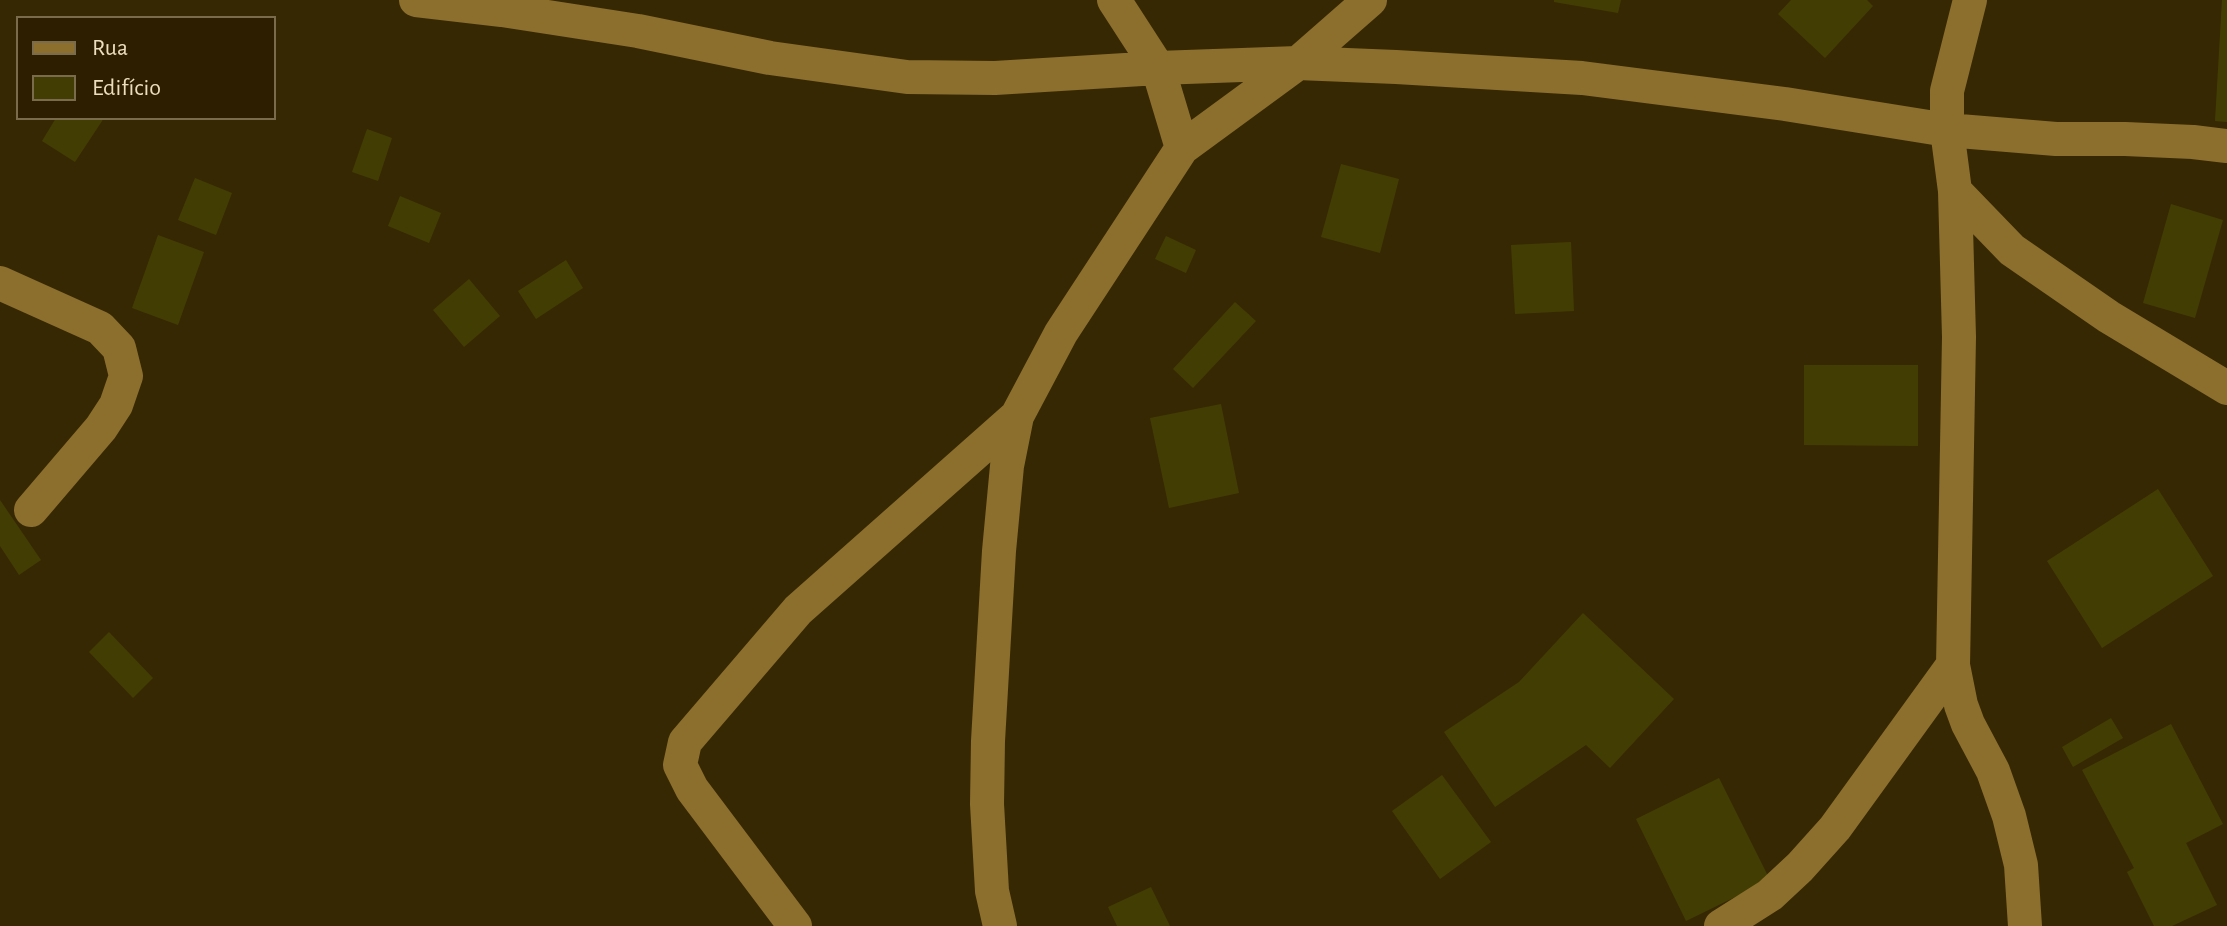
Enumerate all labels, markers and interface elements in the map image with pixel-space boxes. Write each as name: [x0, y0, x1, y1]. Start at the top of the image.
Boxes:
legend: [16, 16, 276, 120]
text: Rua: [92, 36, 128, 60]
text: Edifício: [92, 76, 161, 100]

